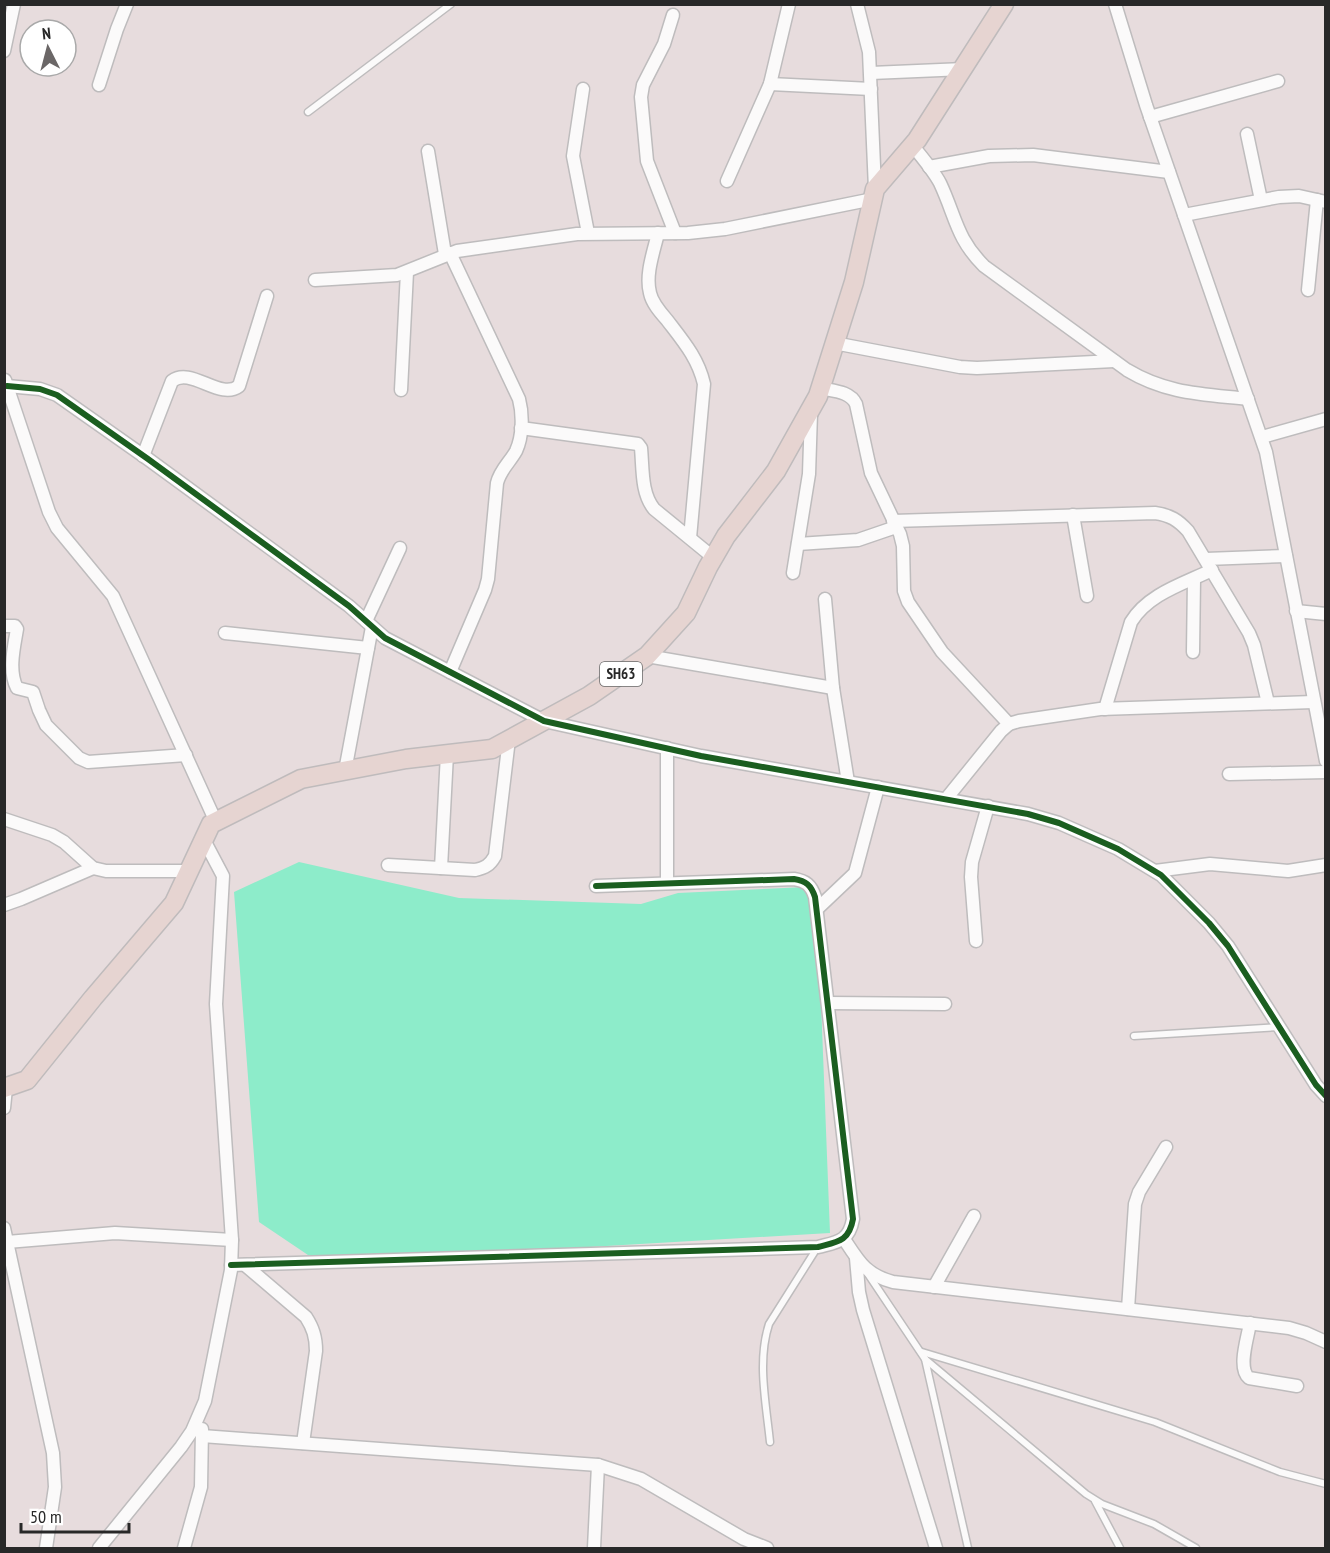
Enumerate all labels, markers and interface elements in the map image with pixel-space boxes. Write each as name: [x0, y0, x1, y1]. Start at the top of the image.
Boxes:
north arrow: [18, 18, 78, 78]
text: N: [41, 23, 52, 43]
road number: SH63: [600, 662, 642, 686]
scale bar: [21, 1496, 129, 1534]
text: 50 m: [30, 1505, 62, 1528]

